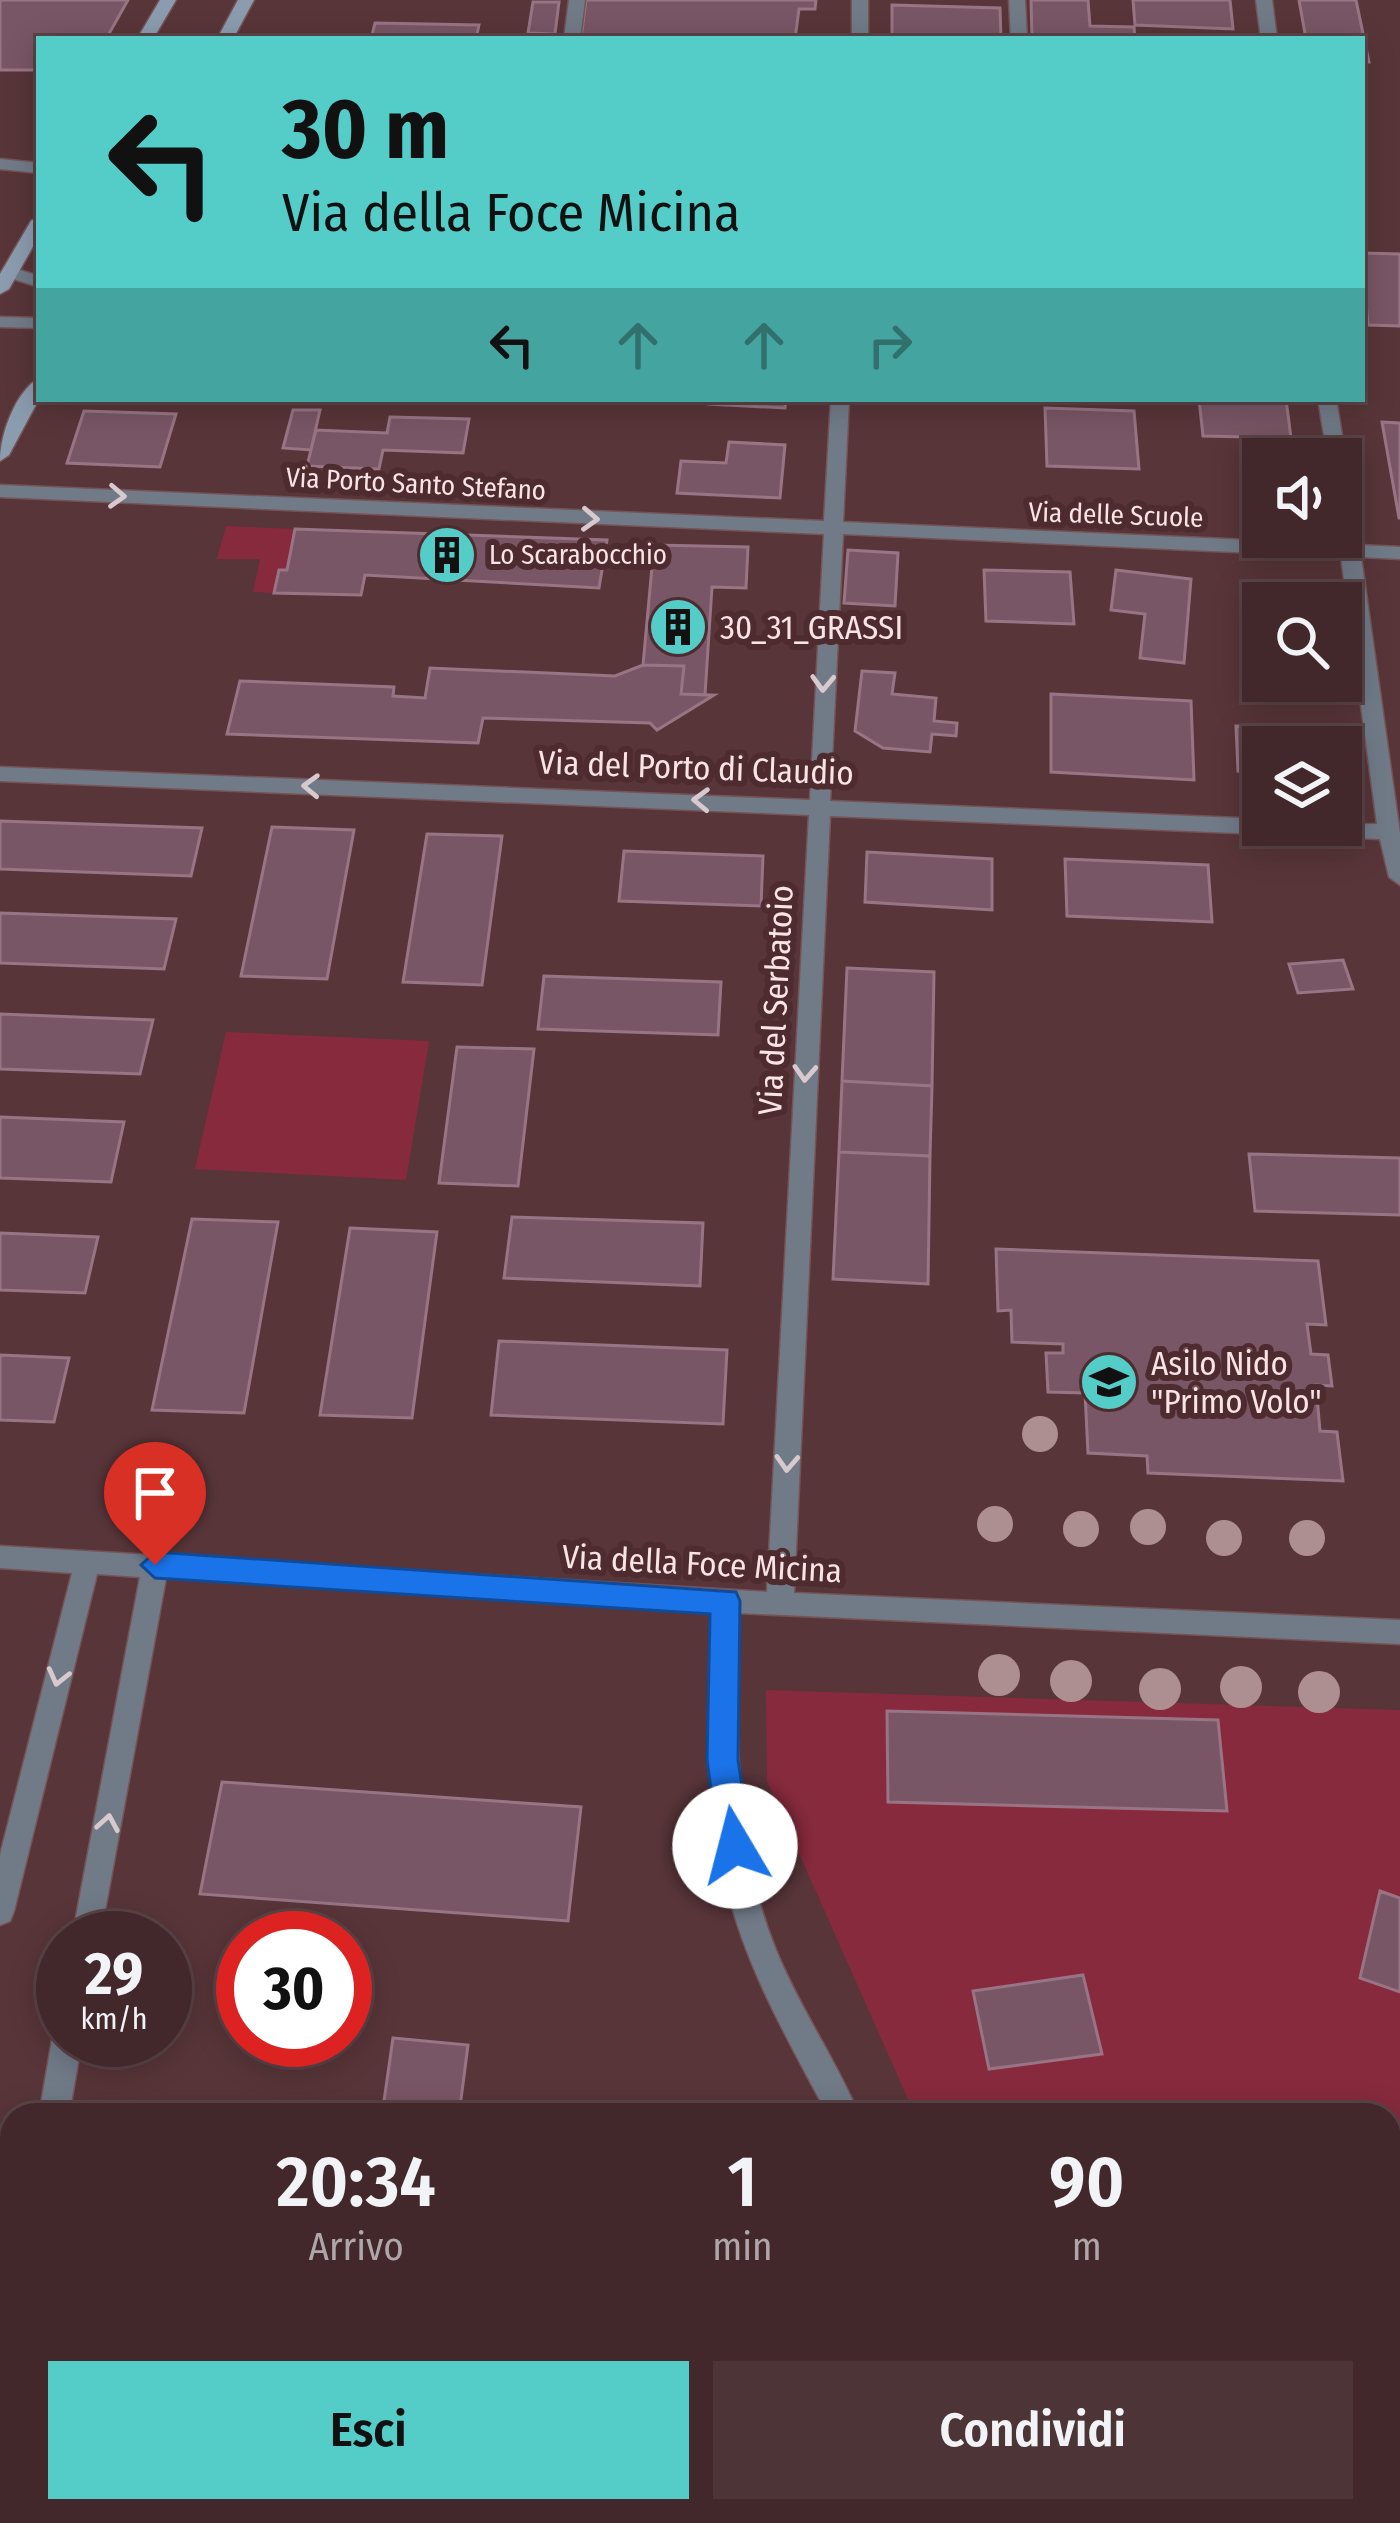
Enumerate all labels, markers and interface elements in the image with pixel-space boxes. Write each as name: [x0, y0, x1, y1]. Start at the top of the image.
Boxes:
text: 30 m: [282, 79, 449, 180]
icon: left: [84, 84, 240, 240]
text: Via della Foce Micina: [282, 181, 741, 245]
icon: left: [479, 312, 545, 378]
icon: ahead: [605, 312, 671, 378]
icon: ahead: [731, 312, 797, 378]
icon: right: [857, 312, 923, 378]
map controls: [1242, 438, 1362, 846]
button: sound: [1242, 438, 1362, 558]
street label: Via Porto Santo Stefano: [285, 461, 547, 507]
one-way arrow: [108, 483, 127, 509]
street label: Via delle Scuole: [1028, 496, 1204, 534]
one-way arrow: [581, 506, 600, 532]
building icon: Lo Scarabocchio: [416, 524, 478, 586]
place label: Lo Scarabocchio: [489, 539, 667, 571]
button: search: [1242, 582, 1362, 702]
building icon: 30_31_GRASSI: [647, 596, 709, 658]
place label: 30_31_GRASSI: [720, 608, 903, 648]
one-way arrow: [810, 674, 836, 693]
button: layers: [1242, 726, 1362, 846]
street label: Via del Porto di Claudio: [538, 743, 854, 793]
one-way arrow: [301, 773, 320, 799]
one-way arrow: [691, 787, 710, 813]
street label: Via del Serbatoio: [750, 884, 802, 1116]
one-way arrow: [792, 1064, 818, 1083]
place label: Asilo Nido "Primo Volo": [1151, 1344, 1322, 1422]
school or university icon: Asilo Nido "Primo Volo": [1078, 1351, 1140, 1413]
pin: [104, 1442, 206, 1565]
one-way arrow: [774, 1454, 800, 1473]
icon: arrive: [122, 1460, 188, 1526]
street label: Via della Foce Micina: [561, 1537, 843, 1591]
one-way arrow: [47, 1666, 72, 1687]
position arrow: [672, 1783, 798, 1909]
one-way arrow: [94, 1813, 119, 1833]
speed limit sign: 30: [216, 1911, 372, 2067]
text: 29: [85, 1938, 143, 2010]
text: km/h: [81, 2001, 147, 2037]
text: 20:34: [277, 2139, 436, 2225]
text: 1: [727, 2139, 757, 2225]
text: 90: [1049, 2139, 1124, 2225]
text: Arrivo: [308, 2224, 404, 2270]
text: min: [712, 2224, 773, 2270]
text: m: [1072, 2224, 1102, 2270]
button: Esci: [48, 2361, 689, 2499]
button: Condividi: [713, 2361, 1353, 2499]

